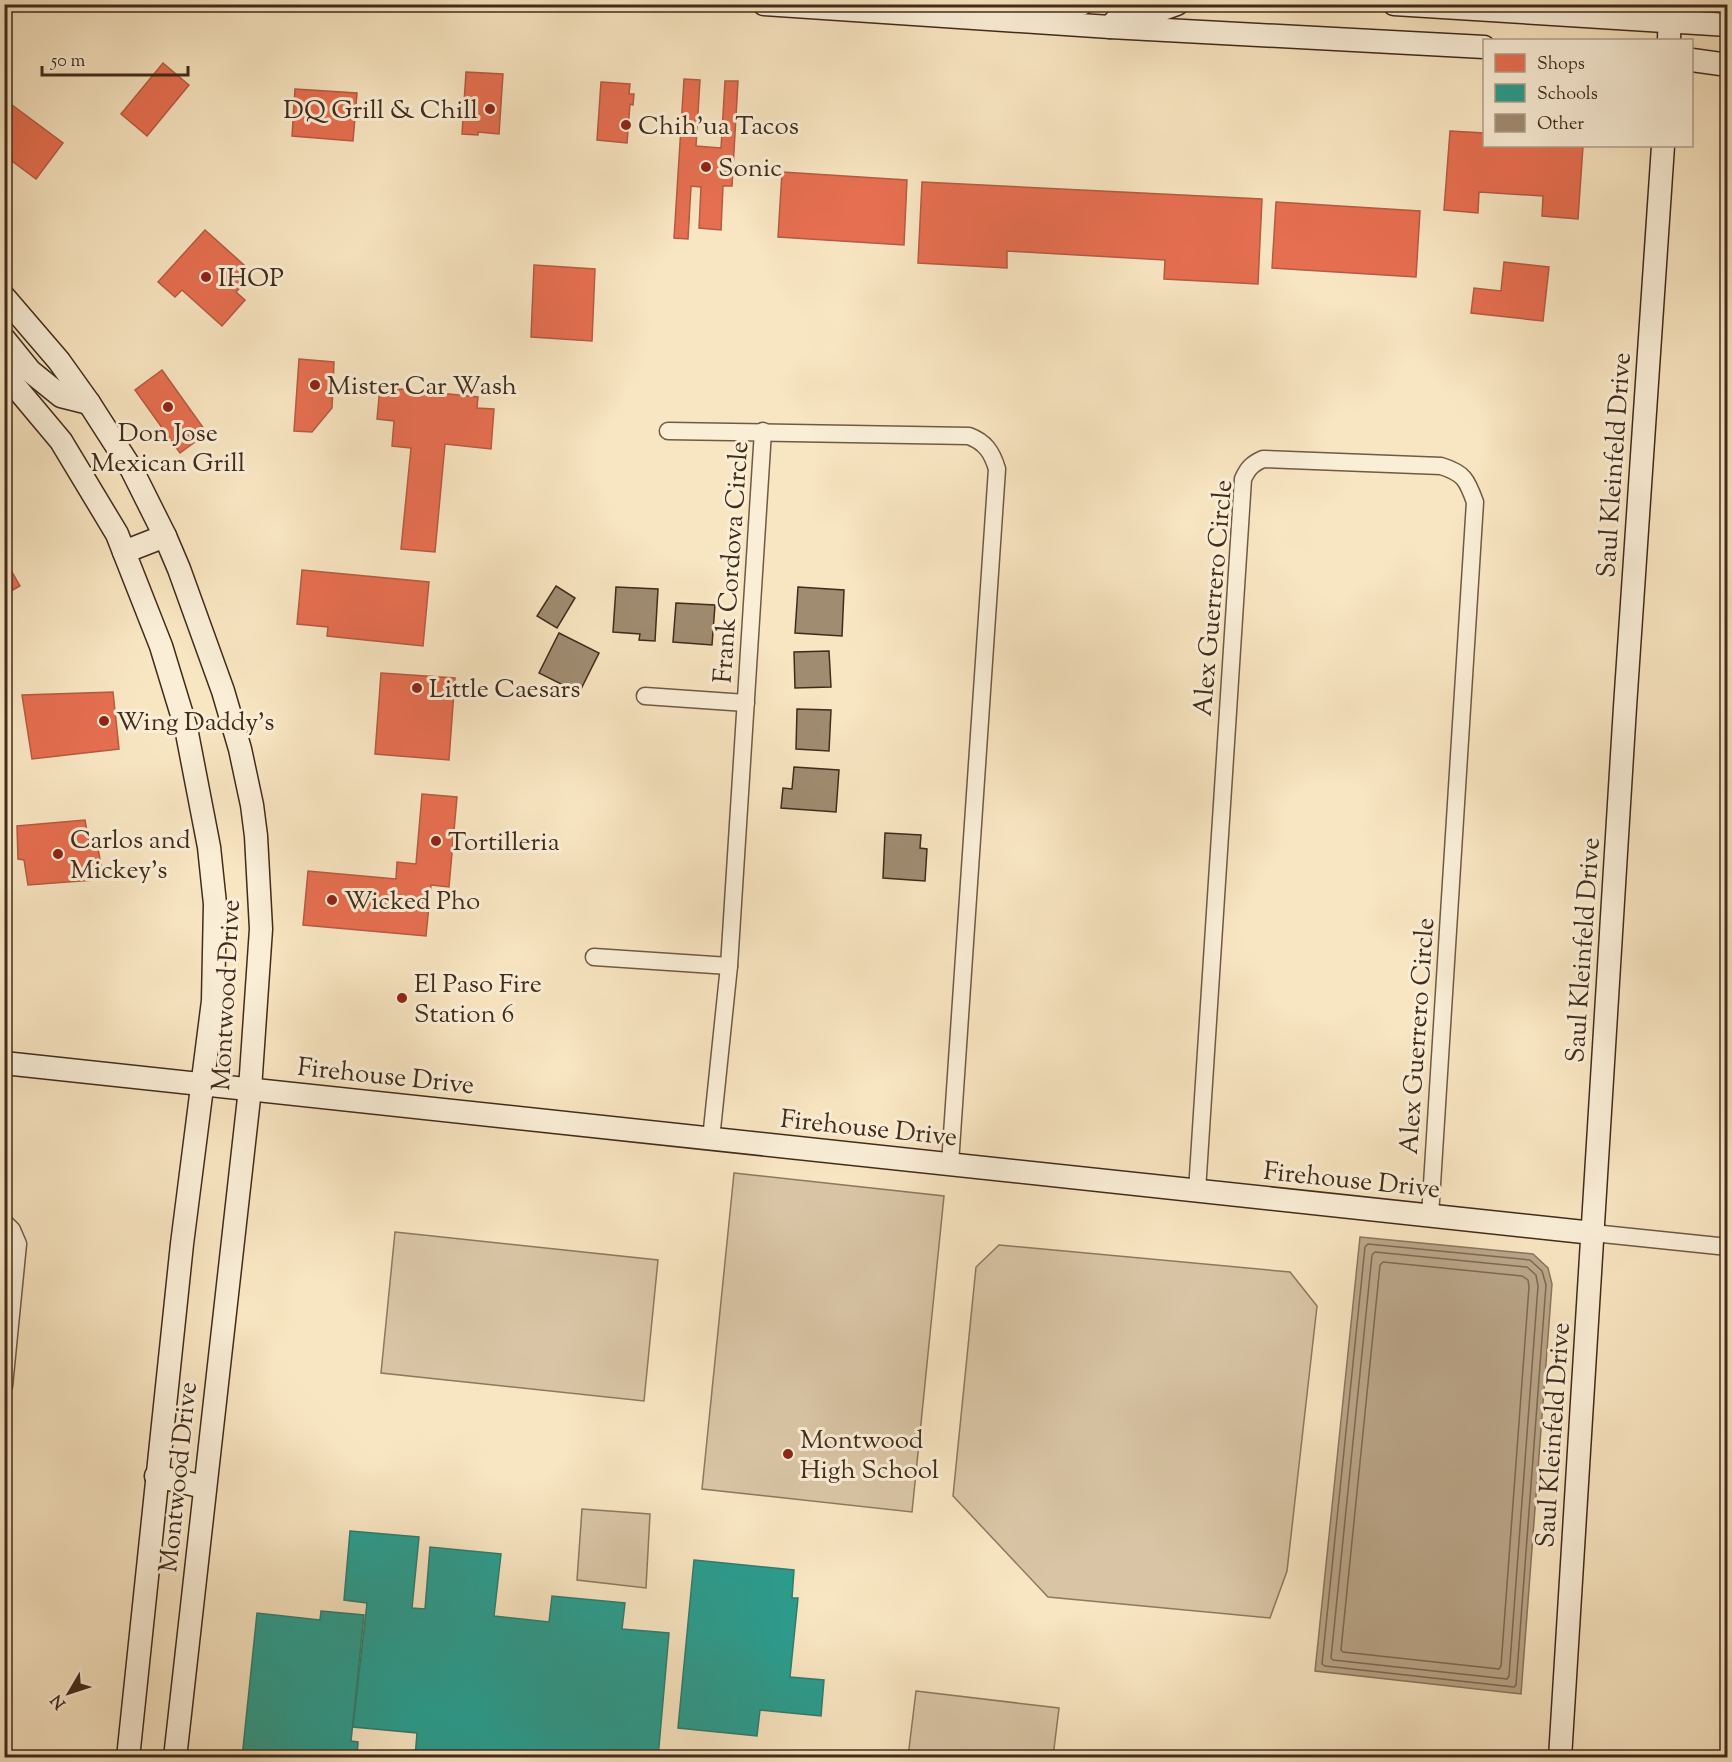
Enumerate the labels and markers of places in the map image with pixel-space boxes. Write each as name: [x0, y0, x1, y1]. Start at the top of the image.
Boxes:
place label: DQ Grill & Chill: [283, 93, 478, 130]
marker: DQ Grill & Chill: [483, 102, 497, 116]
place label: Chih'ua Tacos: [638, 109, 799, 146]
marker: Chih'ua Tacos: [619, 118, 633, 132]
place label: Sonic: [718, 151, 782, 188]
marker: Sonic: [699, 160, 713, 174]
place label: IHOP: [218, 261, 284, 298]
marker: IHOP: [199, 270, 213, 284]
place label: Mister Car Wash: [327, 369, 517, 406]
marker: Mister Car Wash: [308, 378, 322, 392]
marker: Don Jose Mexican Grill: [161, 400, 175, 414]
place label: Don Jose Mexican Grill: [91, 416, 245, 483]
place label: Little Caesars: [429, 672, 581, 709]
marker: Little Caesars: [410, 681, 424, 695]
place label: Wing Daddy's: [116, 705, 274, 742]
marker: Wing Daddy's: [97, 714, 111, 728]
place label: Carlos and Mickey's: [70, 823, 191, 890]
place label: Tortilleria: [448, 825, 560, 862]
marker: Tortilleria: [429, 834, 443, 848]
marker: Carlos and Mickey's: [51, 847, 65, 861]
place label: Wicked Pho: [344, 884, 480, 921]
marker: Wicked Pho: [325, 893, 339, 907]
place label: El Paso Fire Station 6: [414, 967, 542, 1034]
marker: El Paso Fire Station 6: [395, 991, 409, 1005]
place label: Montwood High School: [800, 1423, 939, 1490]
marker: Montwood High School: [781, 1447, 795, 1461]

